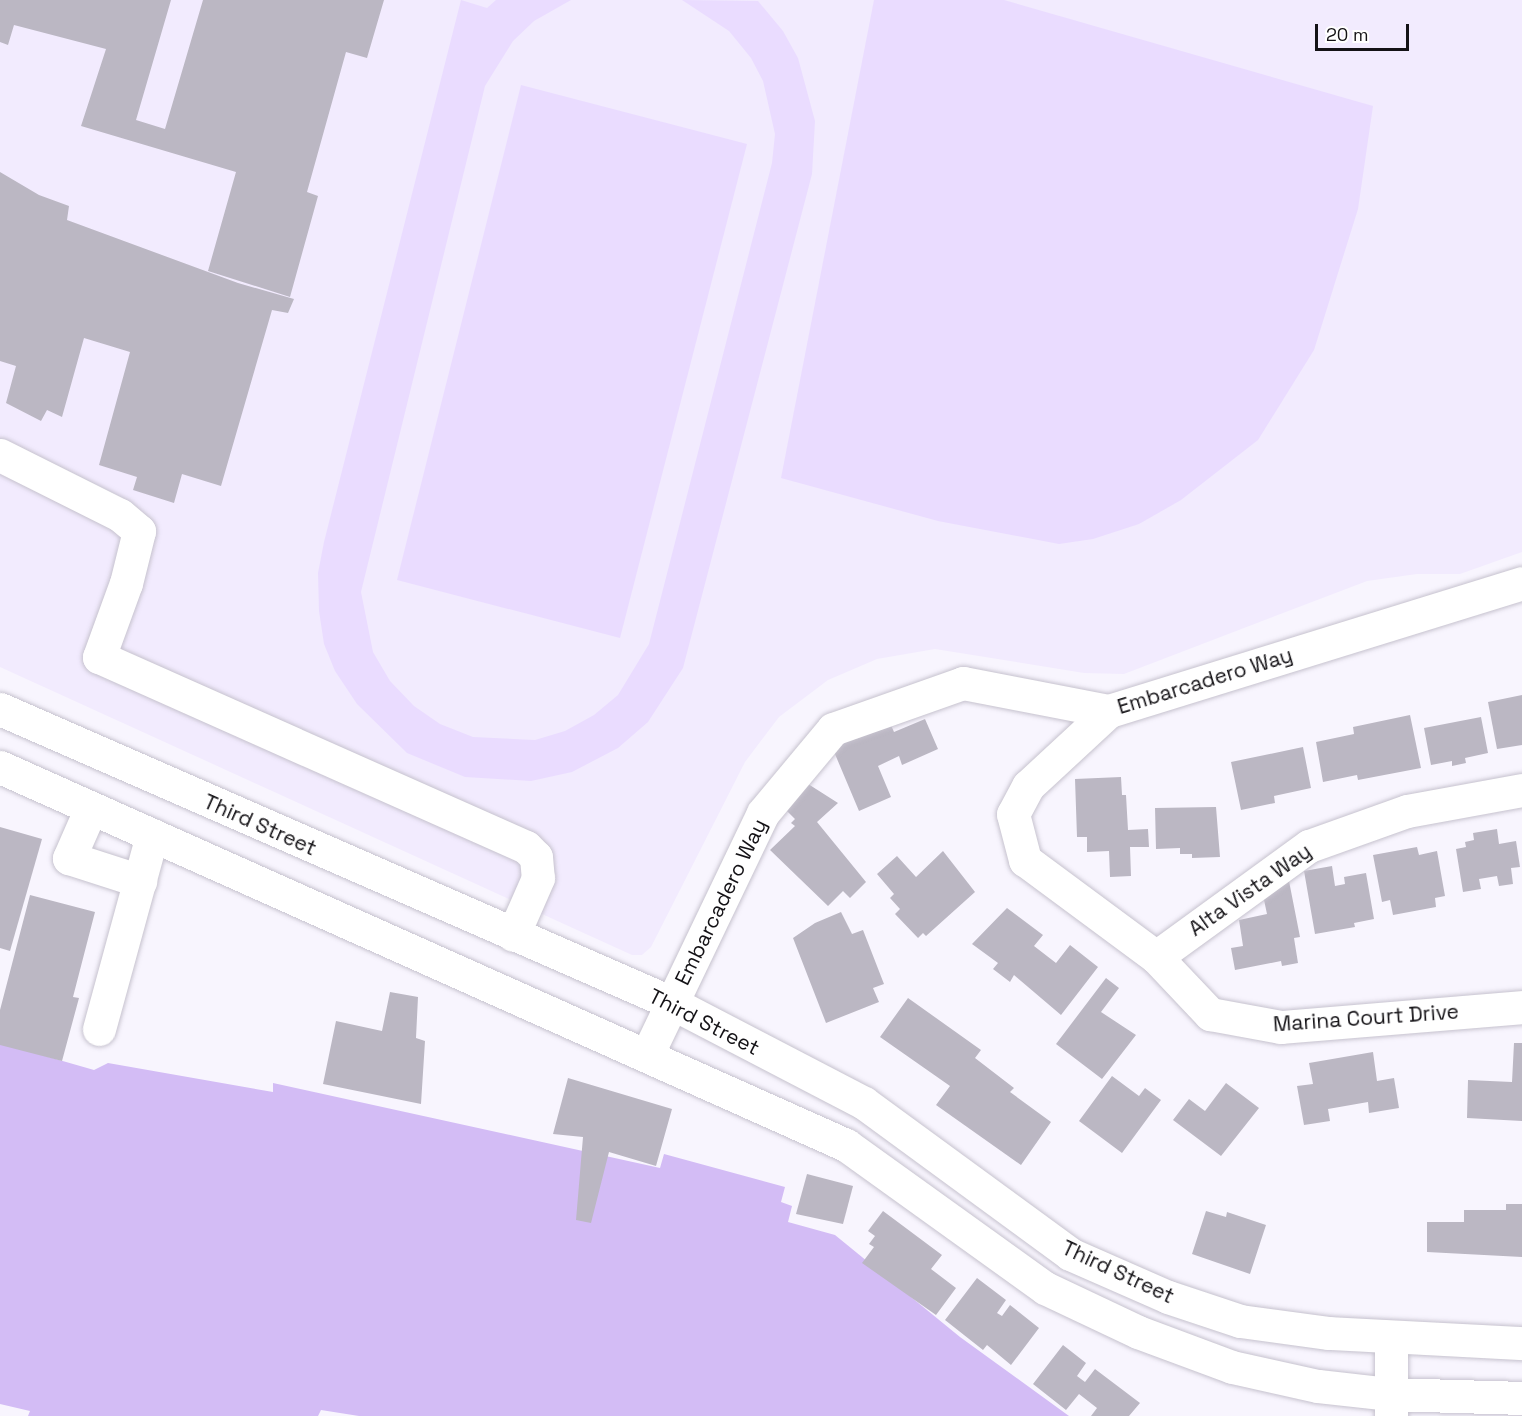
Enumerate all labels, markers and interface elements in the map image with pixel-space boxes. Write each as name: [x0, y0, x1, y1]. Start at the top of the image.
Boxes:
scale bar: [1318, 12, 1412, 50]
text: 20 m: [1326, 23, 1369, 46]
street label: Embarcadero Way: [1114, 642, 1296, 720]
street label: Third Street: [200, 789, 320, 861]
street label: Embarcadero Way: [670, 815, 772, 989]
street label: Alta Vista Way: [1184, 838, 1316, 942]
street label: Third Street: [644, 983, 764, 1061]
street label: Marina Court Drive: [1272, 999, 1460, 1037]
street label: Third Street: [1058, 1235, 1178, 1309]

